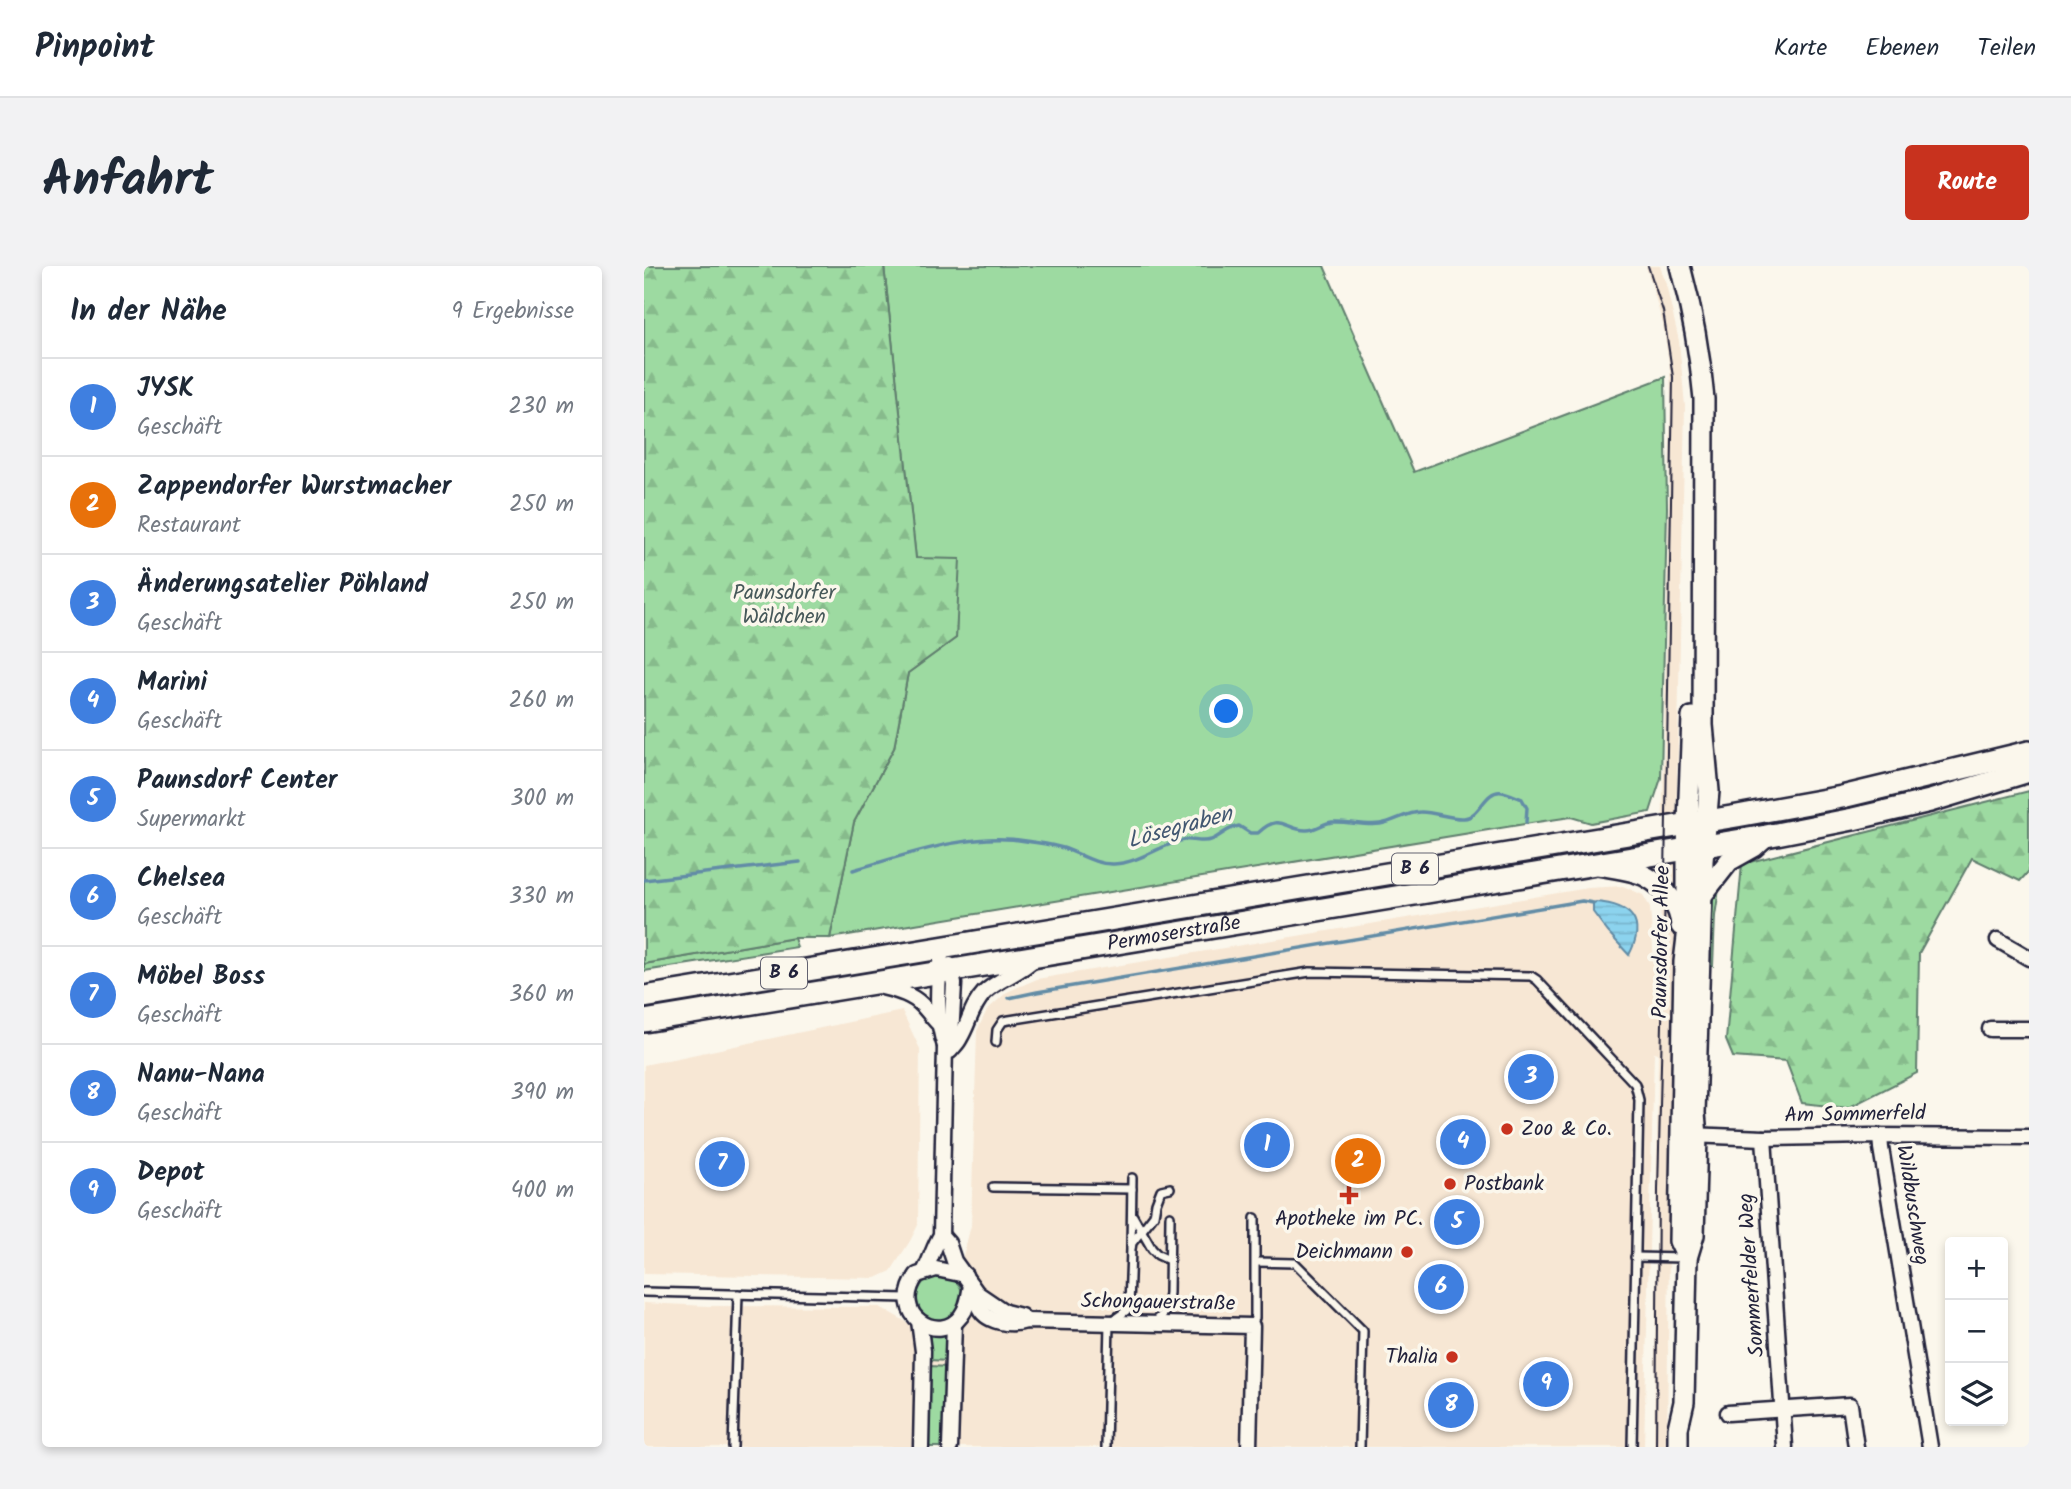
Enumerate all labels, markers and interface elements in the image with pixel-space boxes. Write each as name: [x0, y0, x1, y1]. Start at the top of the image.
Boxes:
text: Pinpoint: [35, 22, 155, 75]
text: Karte: [1774, 29, 1827, 68]
text: Ebenen: [1865, 29, 1939, 68]
text: Teilen: [1977, 29, 2036, 68]
text: Anfahrt: [42, 143, 214, 221]
button: Route: [1905, 145, 2029, 220]
text: In der Nähe: [70, 288, 227, 336]
text: 9 Ergebnisse: [451, 294, 574, 330]
text: JYSK: [137, 368, 194, 410]
text: 1: [90, 389, 96, 425]
text: 230 m: [508, 389, 574, 425]
text: Geschäft: [137, 410, 222, 446]
text: Zappendorfer Wurstmacher: [137, 466, 451, 508]
text: 2: [86, 487, 100, 523]
text: 250 m: [509, 487, 574, 523]
text: Restaurant: [137, 508, 241, 544]
text: Änderungsatelier Pöhland: [137, 564, 428, 606]
park label: Paunsdorfer Wäldchen: [733, 577, 836, 634]
text: 3: [87, 585, 99, 621]
text: 250 m: [509, 585, 574, 621]
text: Geschäft: [137, 606, 222, 642]
text: Marini: [137, 662, 207, 704]
text: 4: [87, 683, 99, 719]
text: 260 m: [509, 683, 574, 719]
your location: [1209, 694, 1243, 728]
text: Geschäft: [137, 704, 222, 740]
text: Paunsdorf Center: [137, 760, 337, 802]
text: 5: [87, 781, 99, 817]
text: 300 m: [510, 781, 574, 817]
water label: Lösegraben: [1124, 796, 1238, 859]
text: Supermarkt: [137, 802, 246, 838]
road number: B 6: [1392, 854, 1438, 884]
text: Chelsea: [137, 858, 225, 900]
street label: Paunsdorfer Allee: [1644, 865, 1680, 1019]
text: 6: [87, 879, 99, 915]
text: 330 m: [509, 879, 574, 915]
text: Geschäft: [137, 900, 222, 936]
street label: Permoserstraße: [1105, 906, 1244, 961]
text: Möbel Boss: [137, 956, 265, 998]
road number: B 6: [761, 958, 807, 988]
text: 7: [88, 977, 98, 1013]
text: 360 m: [509, 977, 574, 1013]
text: Geschäft: [137, 998, 222, 1034]
pin: 3: [1508, 1051, 1554, 1103]
text: Nanu-Nana: [137, 1054, 265, 1096]
text: 8: [86, 1075, 100, 1111]
text: 390 m: [511, 1075, 574, 1111]
text: Geschäft: [137, 1096, 222, 1132]
street label: Am Sommerfeld: [1784, 1097, 1926, 1133]
place label: Zoo & Co.: [1521, 1113, 1612, 1146]
pin: 4: [1440, 1116, 1486, 1168]
pin: 1: [1244, 1119, 1290, 1171]
marker: Zoo & Co.: [1499, 1121, 1515, 1137]
pin: 2: [1335, 1135, 1381, 1187]
pin: 7: [699, 1138, 745, 1190]
street label: Wildbuschweg: [1886, 1143, 1938, 1267]
text: Depot: [137, 1152, 205, 1194]
place label: Postbank: [1464, 1168, 1544, 1201]
text: 9: [87, 1173, 99, 1209]
text: 400 m: [511, 1173, 574, 1209]
marker: Postbank: [1442, 1176, 1458, 1192]
marker: Apotheke im PC.: [1341, 1187, 1357, 1203]
street label: Sommerfelder Weg: [1730, 1192, 1774, 1358]
text: Geschäft: [137, 1194, 222, 1230]
pin: 5: [1434, 1196, 1480, 1248]
place label: Apotheke im PC.: [1275, 1203, 1423, 1236]
place label: Deichmann: [1295, 1236, 1393, 1269]
map controls: [1945, 1237, 2008, 1426]
button: +: [1945, 1237, 2008, 1300]
marker: Deichmann: [1399, 1244, 1415, 1260]
pin: 6: [1418, 1261, 1464, 1313]
street label: Schongauerstraße: [1081, 1285, 1236, 1321]
button: −: [1945, 1300, 2008, 1363]
place label: Thalia: [1386, 1341, 1438, 1374]
marker: Thalia: [1444, 1349, 1460, 1365]
pin: 9: [1523, 1358, 1569, 1410]
button: layers: [1945, 1363, 2008, 1426]
pin: 8: [1428, 1379, 1474, 1431]

